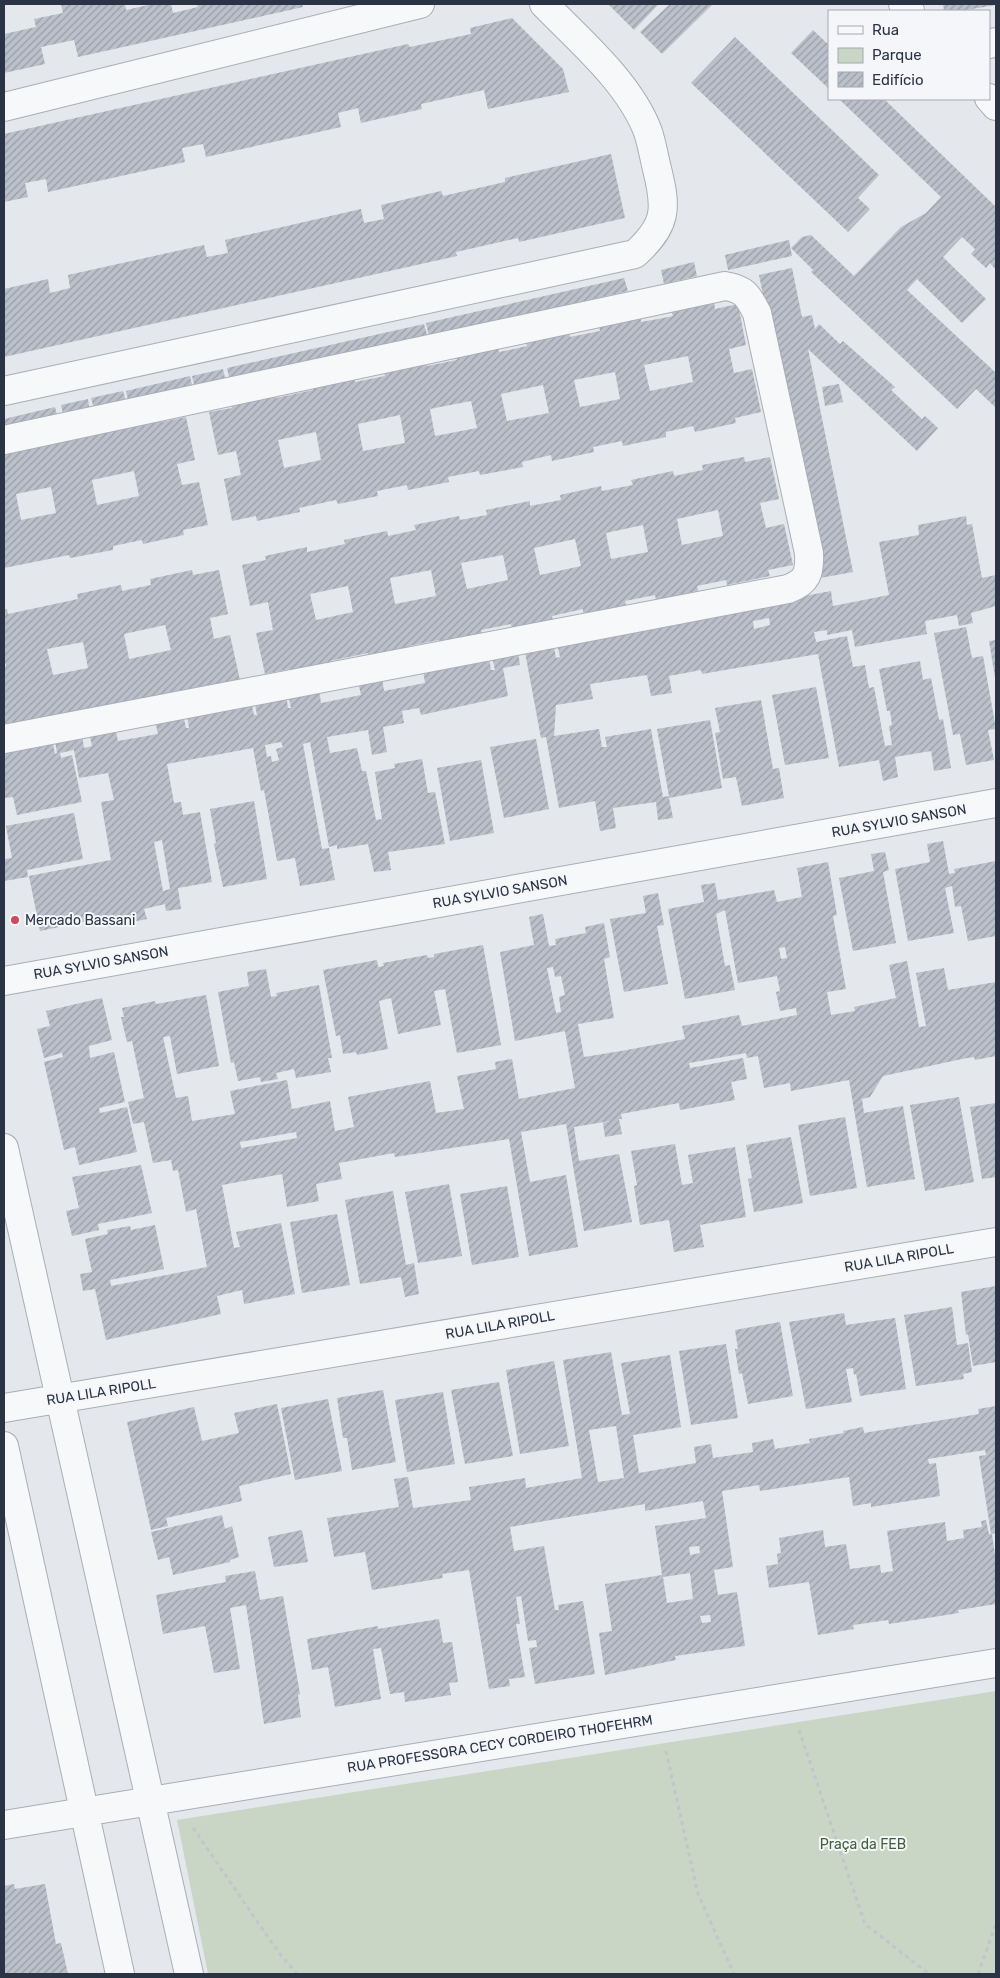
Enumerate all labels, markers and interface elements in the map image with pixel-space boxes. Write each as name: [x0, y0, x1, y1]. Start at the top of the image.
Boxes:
legend: [828, 10, 990, 100]
text: Rua: [872, 21, 899, 39]
text: Parque: [872, 46, 922, 64]
text: Edifício: [872, 71, 924, 89]
street label: RUA SYLVIO SANSON: [830, 801, 968, 841]
street label: RUA SYLVIO SANSON: [431, 872, 569, 912]
place label: Mercado Bassani: [25, 912, 135, 929]
marker: Mercado Bassani: [9, 914, 21, 926]
street label: RUA SYLVIO SANSON: [32, 943, 170, 983]
street label: RUA LILA RIPOLL: [843, 1240, 955, 1276]
street label: RUA LILA RIPOLL: [444, 1307, 556, 1343]
street label: RUA LILA RIPOLL: [45, 1375, 157, 1409]
street label: RUA PROFESSORA CECY CORDEIRO THOFEHRM: [346, 1711, 654, 1777]
park label: Praça da FEB: [820, 1836, 906, 1853]

